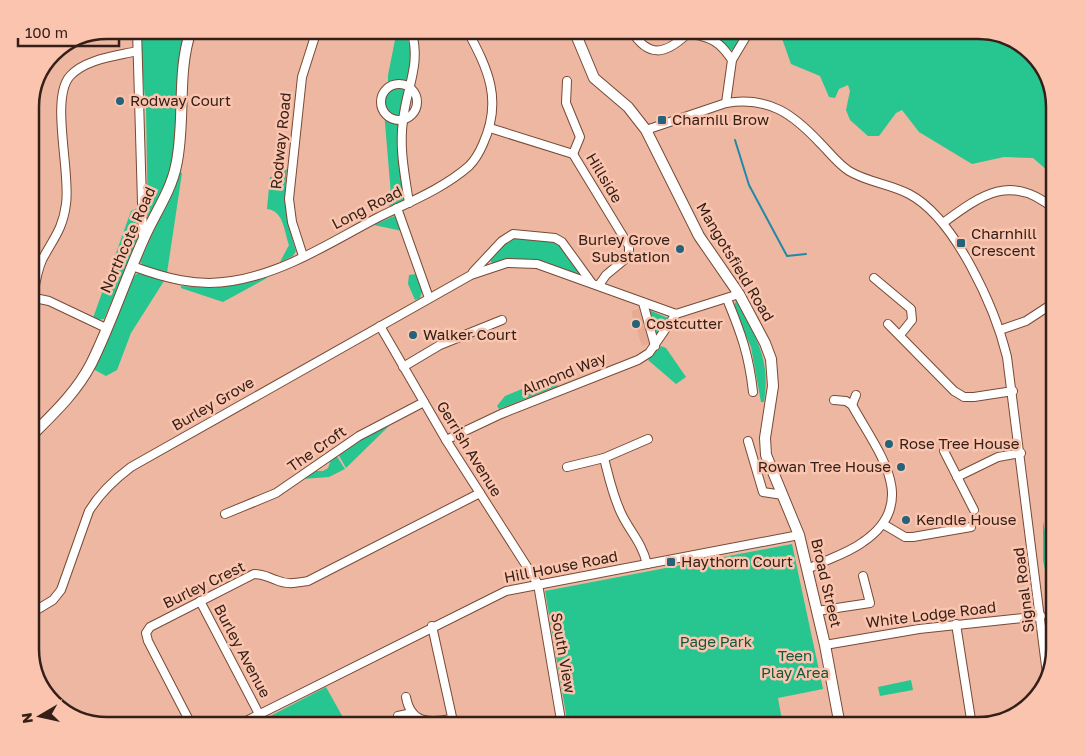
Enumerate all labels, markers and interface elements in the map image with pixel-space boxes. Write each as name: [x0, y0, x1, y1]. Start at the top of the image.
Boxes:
scale bar: [18, 15, 119, 47]
text: 100 m: [25, 23, 68, 41]
place label: Rodway Court: [130, 91, 231, 109]
street label: Rodway Road: [266, 92, 294, 190]
marker: Rodway Court: [114, 95, 126, 107]
place label: Charnill Brow: [672, 110, 769, 128]
marker: Charnill Brow: [656, 114, 668, 126]
street label: Hillside: [583, 149, 627, 206]
street label: Long Road: [328, 182, 405, 232]
street label: Northcote Road: [96, 184, 159, 295]
street label: Mangotsfield Road: [693, 199, 778, 324]
place label: Charnhill Crescent: [971, 224, 1037, 259]
place label: Burley Grove Substation: [578, 230, 670, 265]
marker: Charnhill Crescent: [955, 237, 967, 249]
marker: Burley Grove Substation: [674, 243, 686, 255]
place label: Costcutter: [646, 314, 723, 332]
marker: Costcutter: [630, 318, 642, 330]
place label: Walker Court: [423, 325, 517, 343]
marker: Walker Court: [407, 329, 419, 341]
street label: Almond Way: [519, 348, 609, 398]
street label: Burley Grove: [168, 372, 257, 434]
street label: Gerrish Avenue: [433, 398, 506, 500]
street label: The Croft: [284, 421, 349, 475]
place label: Rose Tree House: [899, 434, 1020, 452]
marker: Rose Tree House: [883, 438, 895, 450]
place label: Rowan Tree House: [758, 457, 891, 475]
marker: Rowan Tree House: [895, 461, 907, 473]
place label: Kendle House: [916, 510, 1017, 528]
marker: Kendle House: [900, 514, 912, 526]
street label: Broad Street: [808, 537, 846, 629]
street label: Hill House Road: [502, 546, 619, 586]
street label: Signal Road: [1009, 546, 1037, 634]
place label: Haythorn Court: [681, 552, 793, 570]
marker: Haythorn Court: [665, 556, 677, 568]
street label: Burley Crest: [160, 557, 247, 612]
street label: White Lodge Road: [865, 597, 997, 631]
street label: Burley Avenue: [211, 601, 275, 701]
street label: South View: [548, 611, 580, 694]
park label: Page Park: [680, 632, 753, 650]
park label: Teen Play Area: [761, 646, 829, 681]
north arrow: [15, 691, 65, 741]
text: N: [17, 712, 36, 725]

